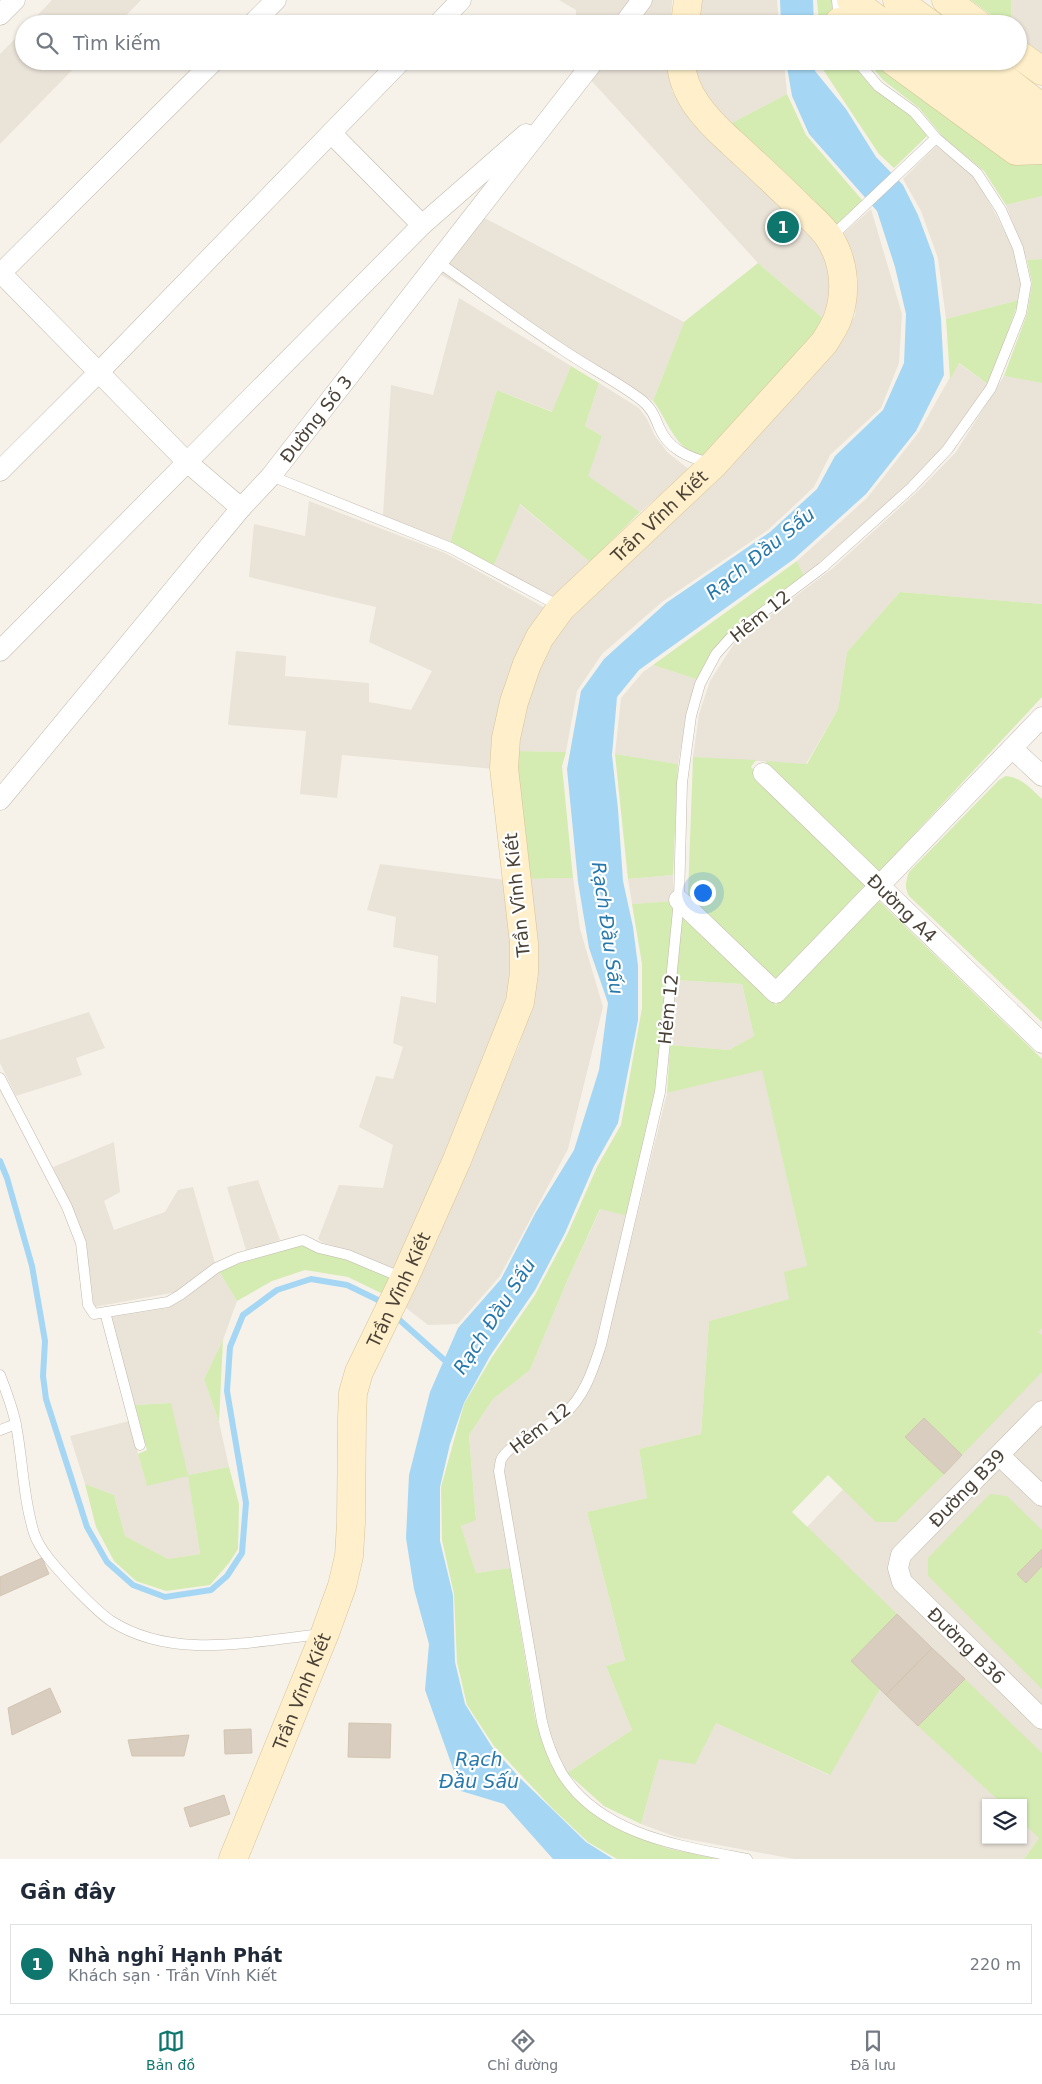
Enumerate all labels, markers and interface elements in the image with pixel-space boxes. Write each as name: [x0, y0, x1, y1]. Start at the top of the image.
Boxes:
search box: [15, 15, 1027, 70]
icon: search: [33, 29, 61, 57]
text: Tìm kiếm: [73, 32, 161, 54]
pin: 1: [767, 208, 799, 246]
street label: Đường Số 3: [275, 371, 356, 466]
street label: Trần Vĩnh Kiết: [605, 466, 711, 567]
water label: Rạch Đầu Sấu: [701, 502, 819, 604]
street label: Hẻm 12: [726, 586, 794, 646]
street label: Trần Vĩnh Kiết: [500, 832, 534, 959]
water label: Rạch Đầu Sấu: [588, 860, 628, 996]
street label: Đường A4: [863, 870, 942, 946]
your location: [690, 880, 716, 906]
street label: Hẻm 12: [654, 973, 682, 1045]
street label: Trần Vĩnh Kiết: [362, 1229, 434, 1351]
water label: Rạch Đầu Sấu: [448, 1254, 540, 1378]
street label: Hẻm 12: [505, 1398, 575, 1458]
street label: Đường B39: [925, 1445, 1009, 1531]
street label: Đường B36: [924, 1603, 1010, 1688]
street label: Trần Vĩnh Kiết: [268, 1630, 335, 1754]
water label: Rạch Đầu Sấu: [439, 1748, 519, 1792]
map controls: [982, 1799, 1027, 1844]
button: layers: [982, 1799, 1027, 1844]
text: Gần đây: [20, 1880, 116, 1904]
text: Nhà nghỉ Hạnh Phát: [68, 1944, 282, 1966]
text: 1: [31, 1955, 43, 1974]
text: 220 m: [970, 1955, 1021, 1974]
text: Khách sạn · Trần Vĩnh Kiết: [68, 1966, 277, 1985]
tab: Bản đồ: [146, 2027, 195, 2073]
tab: Chỉ đường: [487, 2027, 558, 2073]
tab: Đã lưu: [850, 2027, 896, 2073]

